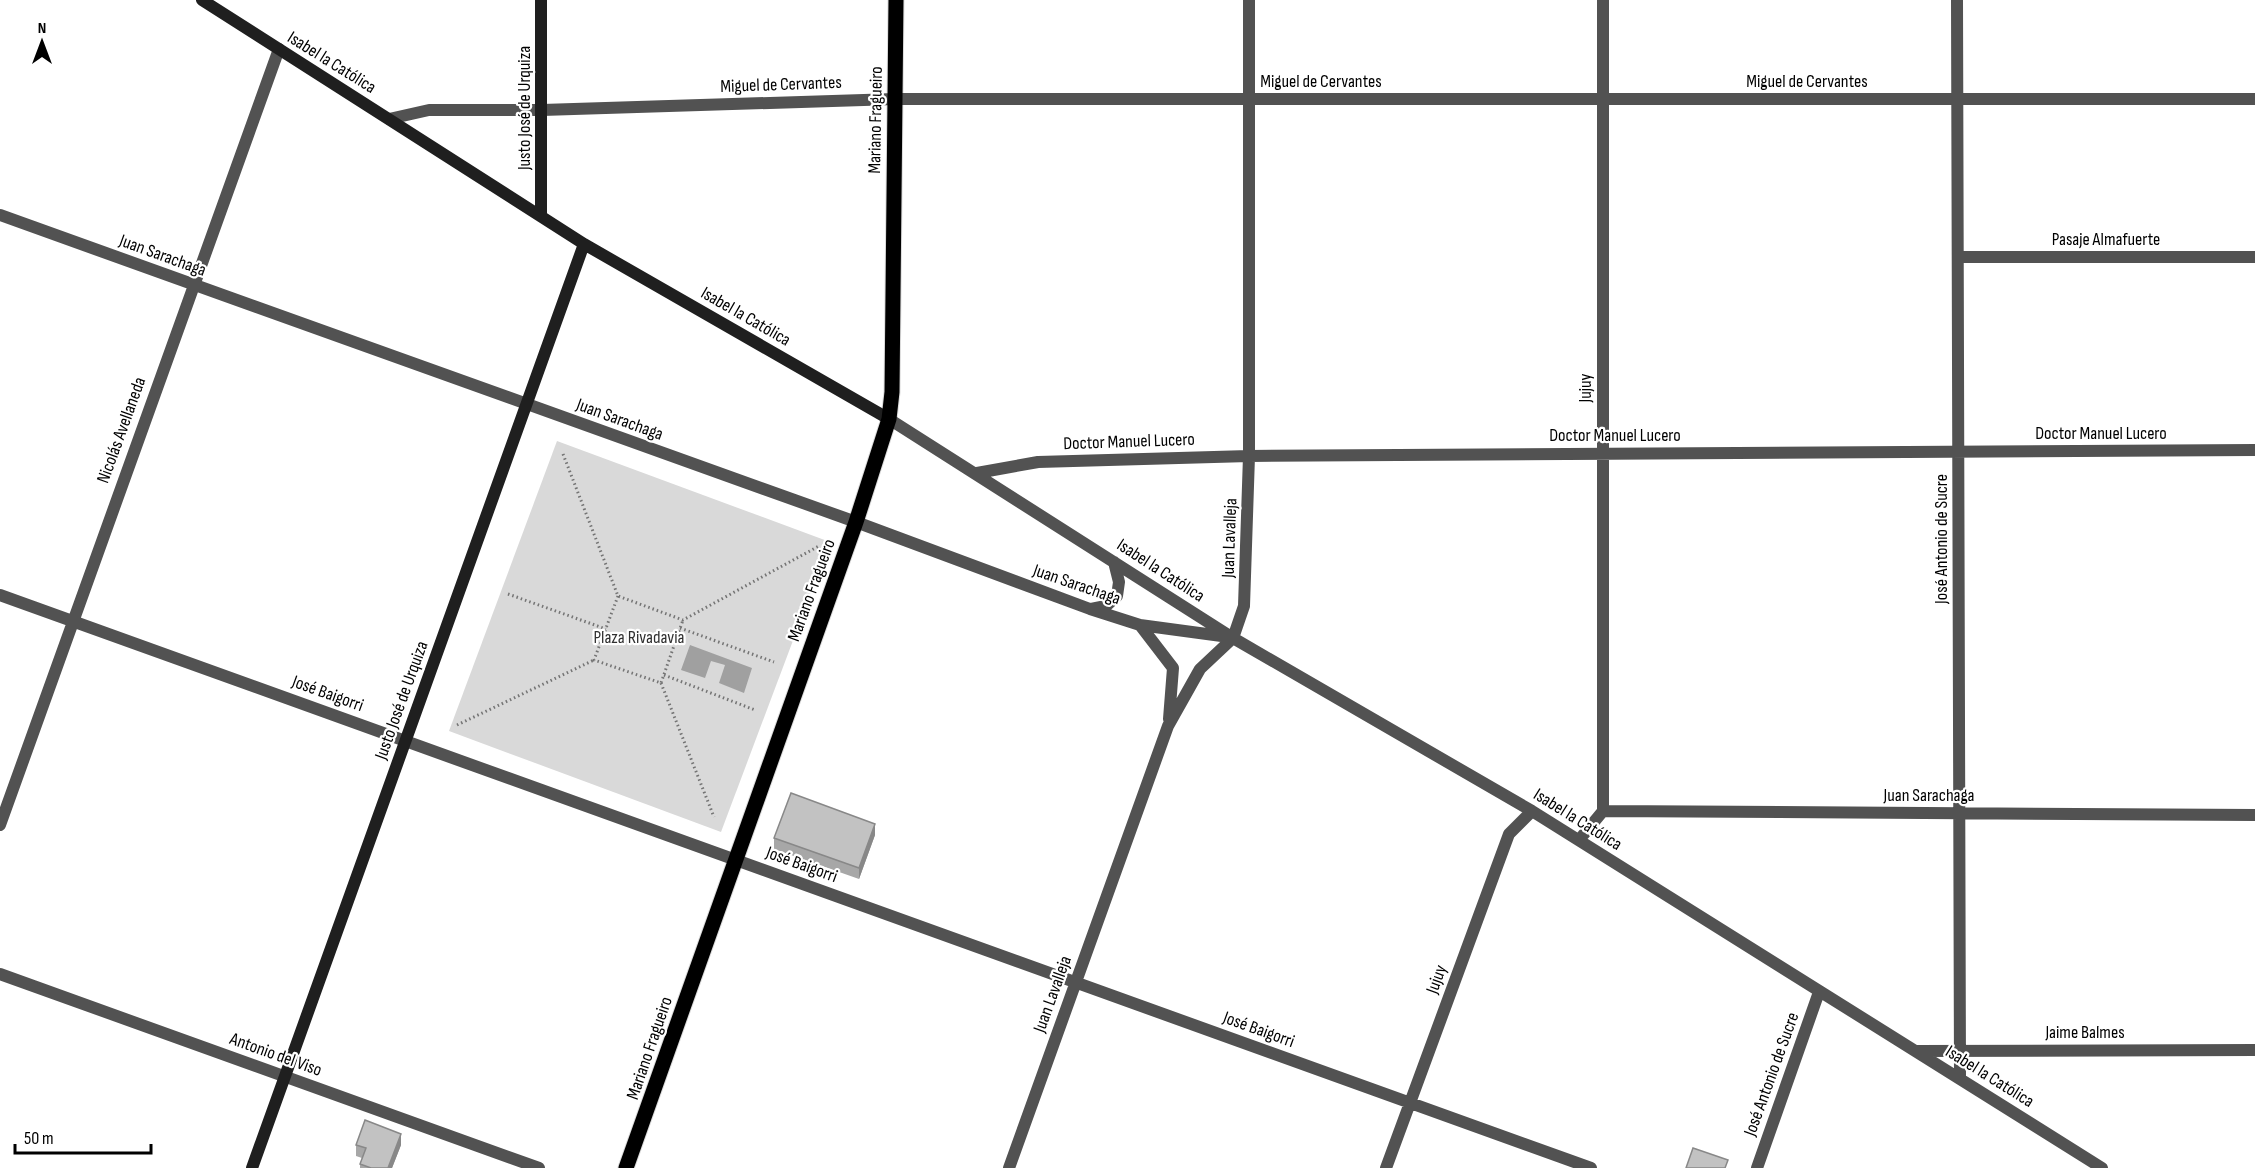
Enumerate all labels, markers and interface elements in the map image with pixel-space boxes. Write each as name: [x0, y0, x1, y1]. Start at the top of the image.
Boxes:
north arrow: [12, 12, 72, 72]
text: N: [38, 19, 46, 38]
street label: Isabel la Católica: [284, 27, 380, 98]
street label: Justo José de Urquiza: [514, 46, 535, 171]
street label: Mariano Fragueiro: [864, 66, 887, 174]
street label: Miguel de Cervantes: [1260, 71, 1382, 92]
street label: Miguel de Cervantes: [1746, 71, 1868, 92]
street label: Miguel de Cervantes: [720, 72, 842, 97]
street label: Pasaje Almafuerte: [2052, 229, 2160, 250]
street label: Juan Sarachaga: [116, 230, 209, 281]
street label: Isabel la Católica: [697, 282, 794, 351]
street label: Nicolás Avellaneda: [93, 374, 150, 486]
street label: Jujuy: [1575, 374, 1596, 403]
street label: Juan Sarachaga: [573, 394, 666, 445]
street label: Doctor Manuel Lucero: [2035, 423, 2167, 444]
street label: Doctor Manuel Lucero: [1549, 425, 1681, 446]
street label: Doctor Manuel Lucero: [1063, 429, 1195, 454]
street label: José Antonio de Sucre: [1931, 474, 1952, 605]
street label: Juan Lavalleja: [1218, 498, 1241, 579]
street label: Isabel la Católica: [1113, 534, 1209, 607]
street label: Mariano Fragueiro: [783, 536, 840, 644]
street label: Juan Sarachaga: [1030, 559, 1123, 609]
park label: Plaza Rivadavia: [594, 627, 685, 648]
street label: Justo José de Urquiza: [370, 638, 433, 763]
street label: José Baigorri: [288, 671, 366, 716]
street label: Isabel la Católica: [1530, 784, 1626, 855]
street label: Juan Sarachaga: [1883, 785, 1974, 806]
street label: José Baigorri: [762, 842, 840, 887]
street label: Juan Lavalleja: [1029, 953, 1076, 1036]
street label: Jujuy: [1421, 962, 1451, 997]
street label: Mariano Fragueiro: [622, 994, 677, 1102]
street label: José Baigorri: [1219, 1007, 1297, 1052]
street label: José Antonio de Sucre: [1739, 1010, 1804, 1140]
street label: Jaime Balmes: [2044, 1022, 2125, 1043]
street label: Antonio del Viso: [226, 1028, 325, 1081]
street label: Isabel la Católica: [1942, 1041, 2038, 1112]
scale bar: [15, 1117, 152, 1155]
text: 50 m: [24, 1128, 54, 1149]

